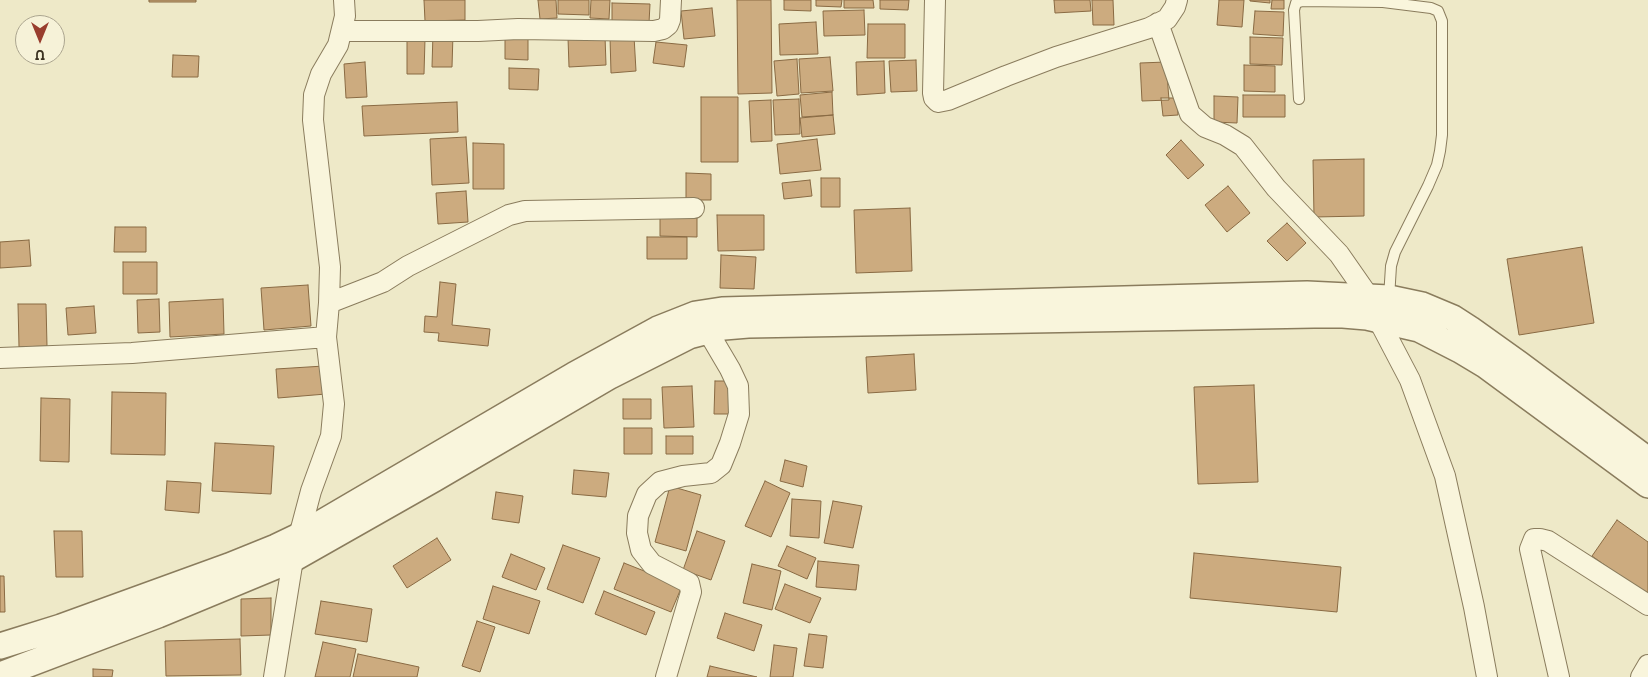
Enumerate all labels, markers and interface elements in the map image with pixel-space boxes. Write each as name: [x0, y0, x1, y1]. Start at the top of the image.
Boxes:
north arrow: [15, 15, 65, 65]
text: U: [35, 46, 45, 63]

